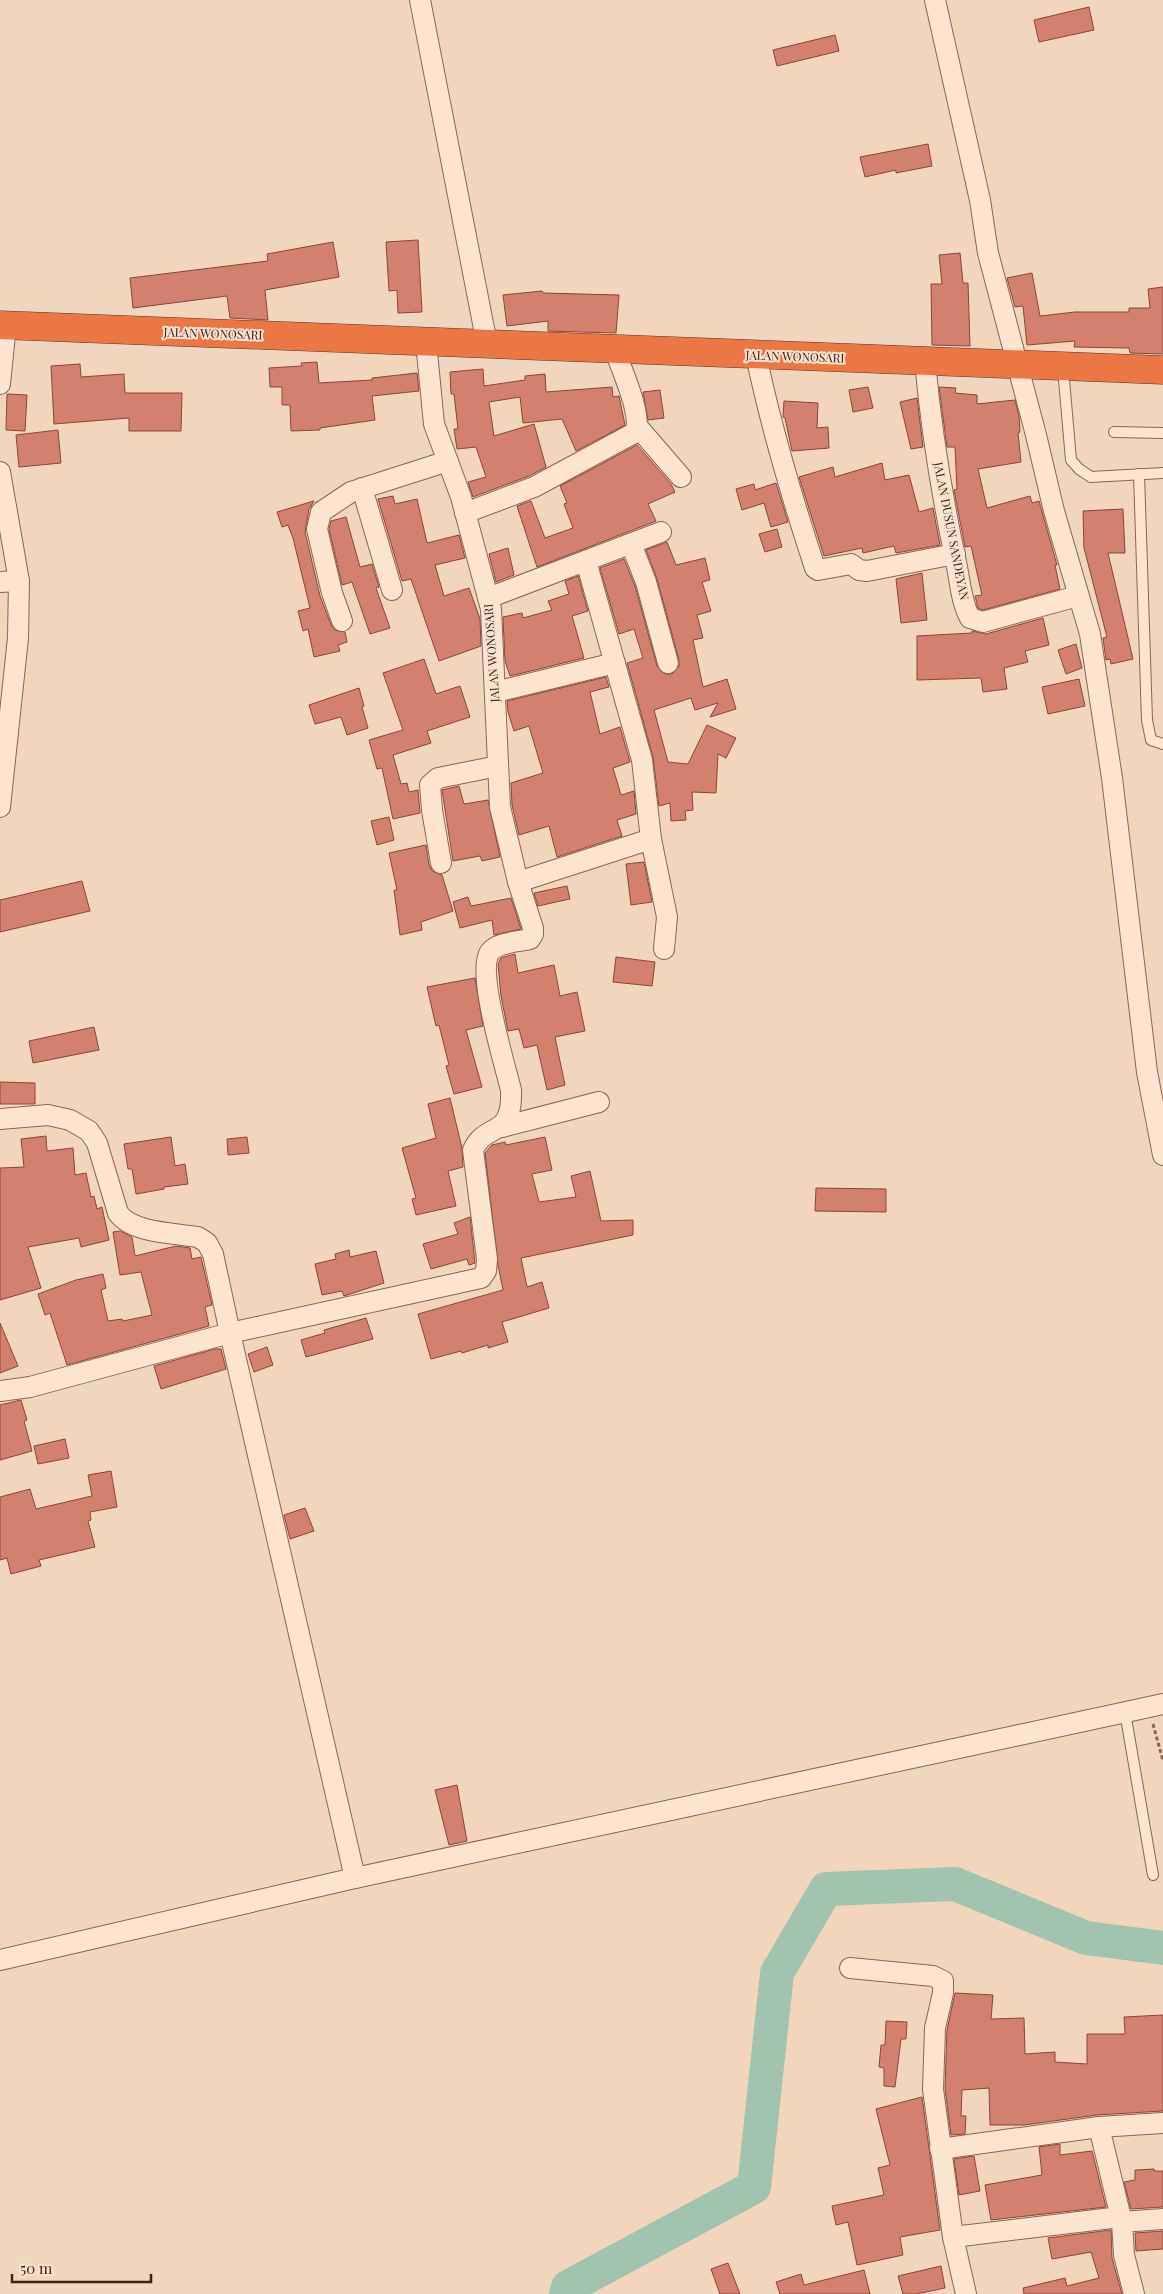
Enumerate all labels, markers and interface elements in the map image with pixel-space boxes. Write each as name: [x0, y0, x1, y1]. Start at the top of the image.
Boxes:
street label: JALAN WONOSARI: [162, 323, 263, 343]
street label: JALAN WONOSARI: [744, 346, 845, 366]
street label: JALAN DUSUN SANDEYAN: [931, 460, 973, 602]
street label: JALAN WONOSARI: [480, 603, 502, 704]
scale bar: [12, 2252, 151, 2284]
text: 50 m: [20, 2258, 53, 2278]

